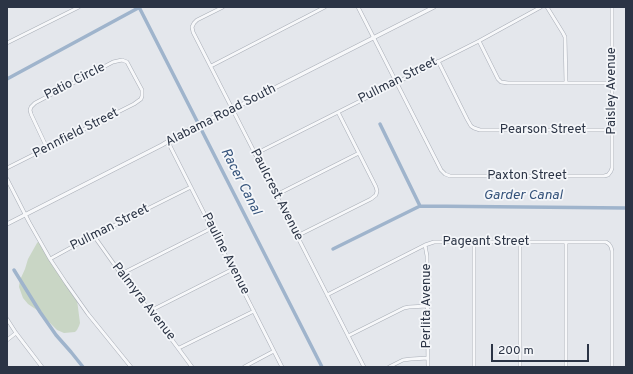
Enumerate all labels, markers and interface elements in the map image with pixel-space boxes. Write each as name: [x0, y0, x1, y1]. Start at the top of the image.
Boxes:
street label: Paisley Avenue: [604, 47, 620, 135]
street label: Pullman Street: [356, 54, 440, 108]
street label: Patio Circle: [42, 60, 108, 104]
street label: Alabama Road South: [163, 81, 279, 151]
street label: Pennfield Street: [30, 106, 122, 162]
street label: Pearson Street: [500, 122, 586, 138]
water label: Racer Canal: [216, 146, 264, 218]
street label: Paulcrest Avenue: [246, 146, 306, 244]
street label: Paxton Street: [487, 168, 567, 184]
water label: Garder Canal: [483, 188, 563, 204]
street label: Pullman Street: [68, 201, 152, 255]
street label: Pauline Avenue: [198, 210, 252, 298]
street label: Pageant Street: [442, 234, 530, 250]
street label: Palmyra Avenue: [108, 260, 178, 344]
street label: Perlita Avenue: [419, 263, 435, 349]
scale bar: [493, 336, 591, 362]
text: 200 m: [498, 343, 534, 359]

